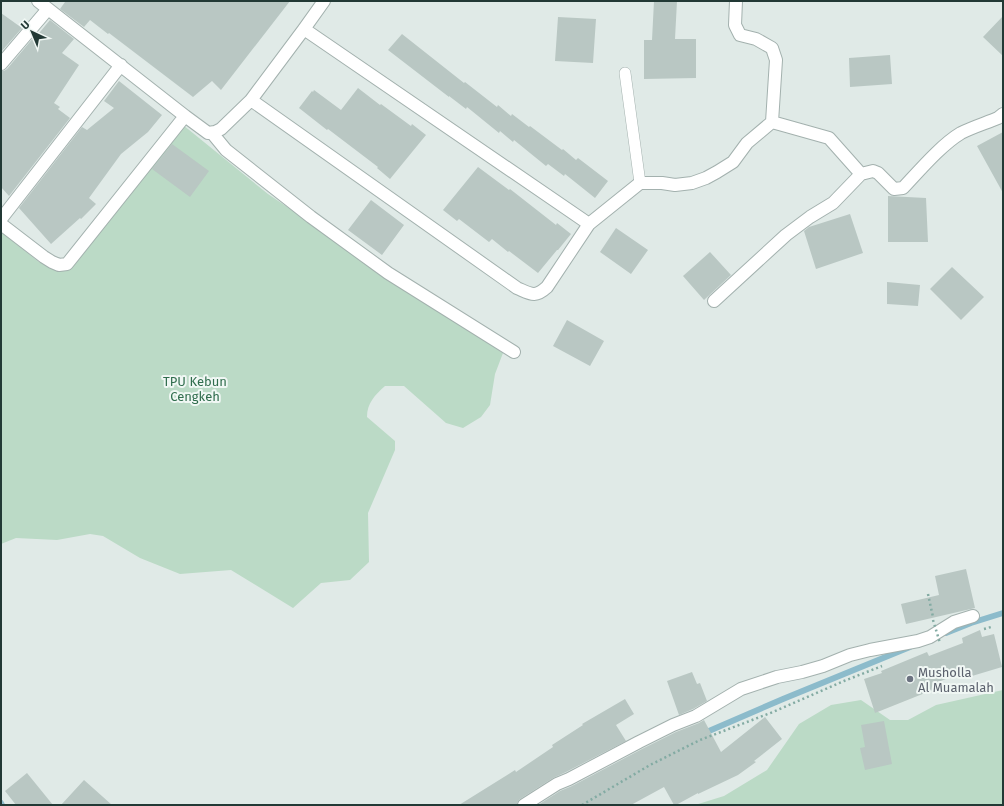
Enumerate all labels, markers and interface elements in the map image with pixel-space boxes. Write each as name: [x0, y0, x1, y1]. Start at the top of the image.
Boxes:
north arrow: [12, 12, 52, 52]
text: U: [18, 18, 32, 32]
park label: TPU Kebun Cengkeh: [163, 374, 227, 404]
place label: Musholla Al Muamalah: [918, 665, 994, 695]
marker: Musholla Al Muamalah: [905, 674, 915, 684]

